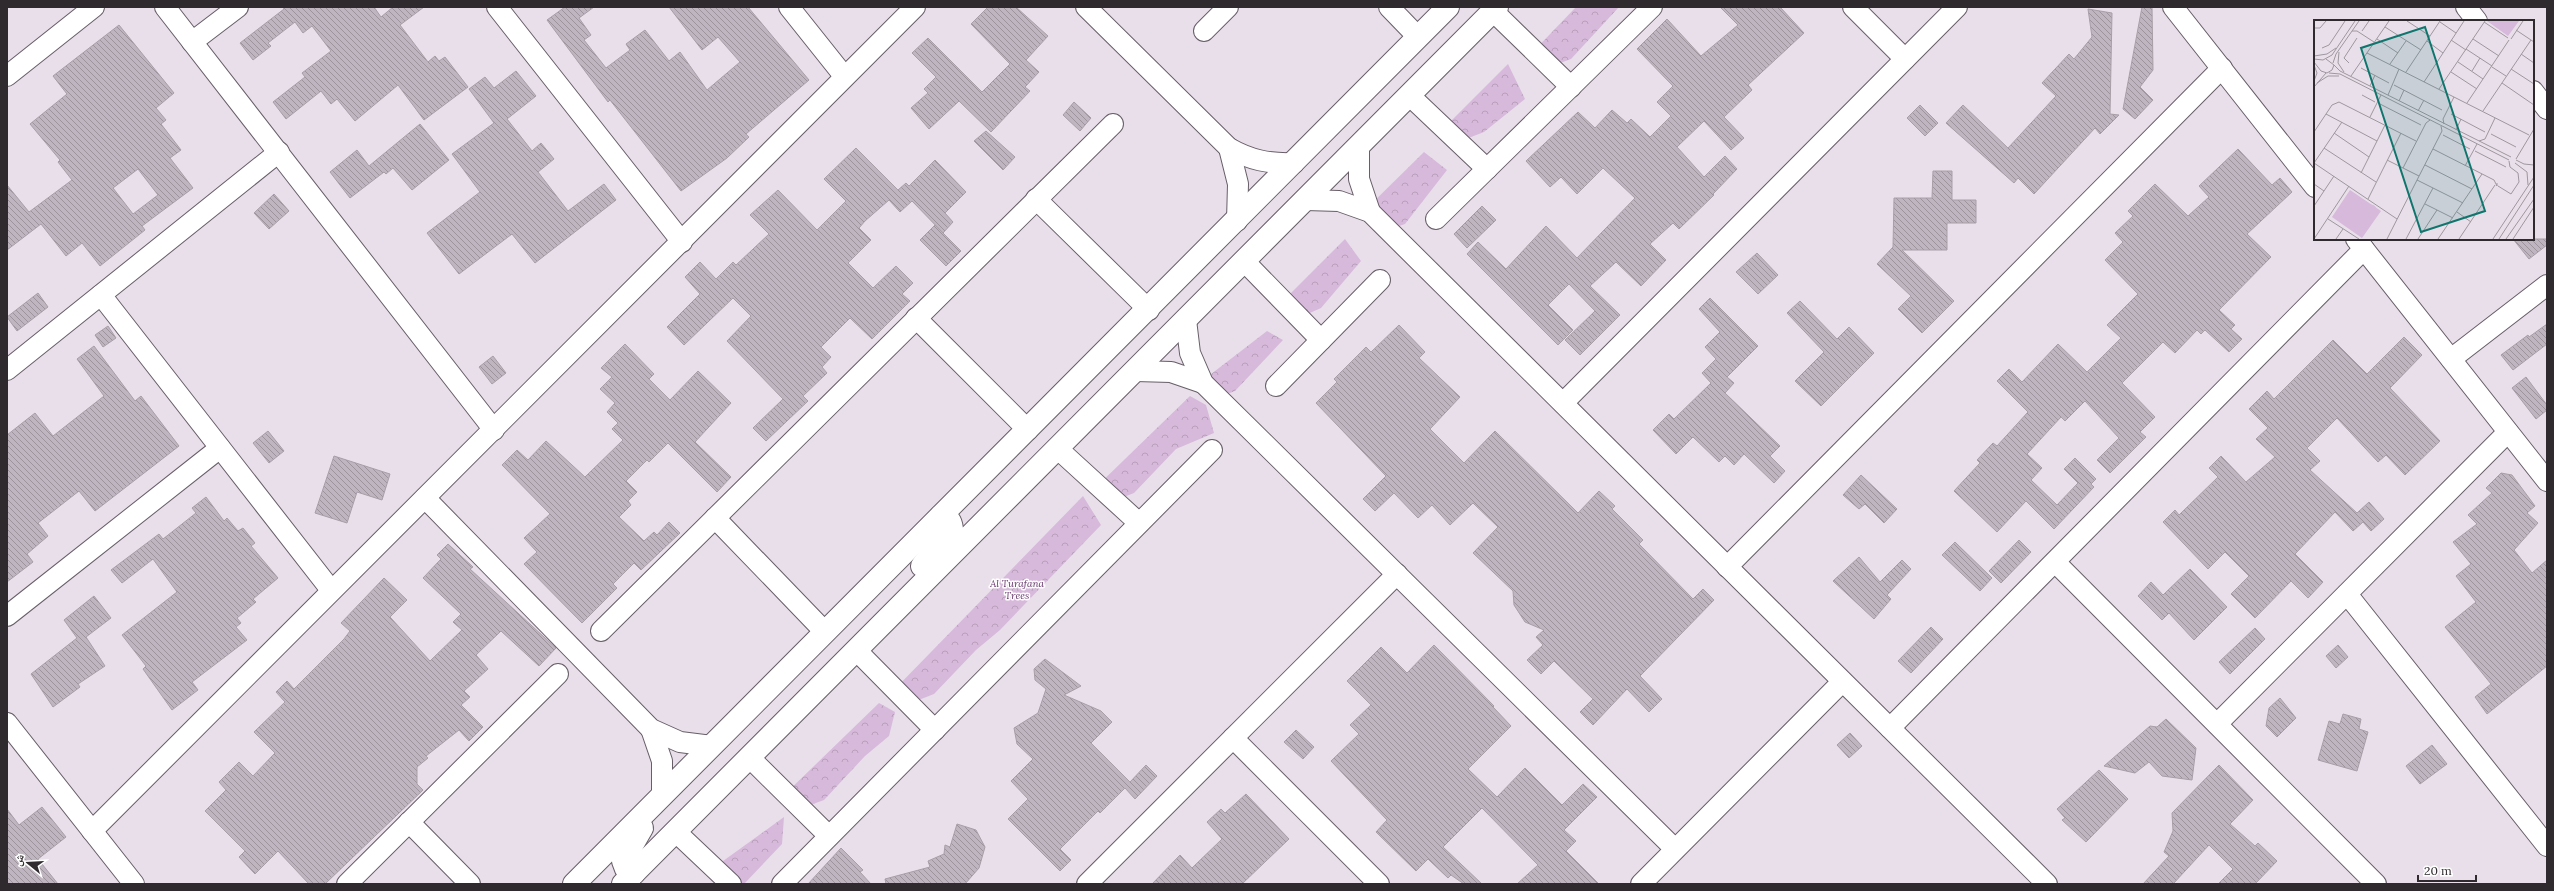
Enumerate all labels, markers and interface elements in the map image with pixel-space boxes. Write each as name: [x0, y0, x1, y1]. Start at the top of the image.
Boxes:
inset map: [2314, 20, 2534, 240]
park label: Al Turafana Trees: [989, 577, 1045, 602]
north arrow: [8, 843, 48, 883]
text: ش: [10, 852, 28, 868]
scale bar: [2418, 857, 2476, 883]
text: 20 m: [2424, 863, 2452, 878]

